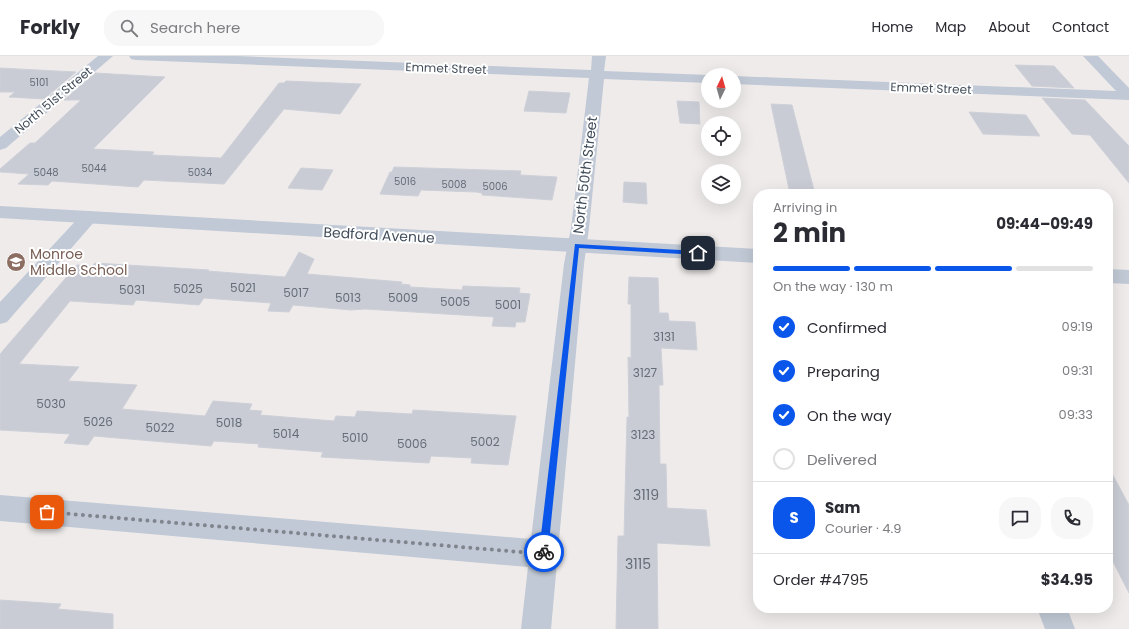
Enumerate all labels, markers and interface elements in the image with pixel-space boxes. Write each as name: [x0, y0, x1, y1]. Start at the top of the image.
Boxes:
search box: [104, 10, 384, 46]
text: Forkly: [20, 14, 80, 41]
icon: search: [118, 17, 140, 39]
text: Search here: [150, 17, 240, 38]
text: Home: [871, 17, 913, 37]
text: Map: [935, 17, 966, 37]
text: About: [988, 17, 1030, 37]
text: Contact: [1052, 17, 1109, 37]
street label: Emmet Street: [405, 58, 487, 78]
street label: North 51st Street: [11, 63, 95, 137]
north arrow: [701, 68, 741, 108]
map controls: [701, 68, 741, 204]
house number: 5101: [30, 75, 48, 90]
street label: Emmet Street: [890, 78, 972, 98]
street label: North 50th Street: [568, 115, 602, 235]
button: locate: [701, 116, 741, 156]
house number: 5044: [81, 161, 107, 176]
button: layers: [701, 164, 741, 204]
house number: 5048: [33, 165, 59, 180]
house number: 5034: [188, 165, 212, 180]
house number: 5016: [394, 174, 416, 189]
house number: 5008: [441, 177, 467, 192]
house number: 5006: [482, 179, 508, 194]
text: Arriving in: [773, 198, 837, 217]
text: 09:44–09:49: [996, 213, 1093, 234]
text: 2 min: [773, 215, 846, 251]
street label: Bedford Avenue: [323, 222, 435, 248]
pin: [681, 236, 715, 270]
icon: home: [687, 242, 709, 264]
place label: Monroe Middle School: [30, 244, 127, 280]
school or university icon: Monroe Middle School: [5, 251, 27, 273]
text: On the way · 130 m: [773, 277, 893, 296]
house number: 5021: [230, 279, 256, 296]
house number: 5025: [173, 280, 203, 297]
house number: 5031: [119, 281, 145, 298]
house number: 5017: [283, 284, 309, 301]
house number: 5013: [335, 289, 361, 306]
house number: 5009: [388, 289, 418, 306]
house number: 5005: [440, 293, 470, 310]
house number: 5001: [495, 296, 521, 313]
icon: check: [773, 316, 795, 338]
text: Confirmed: [807, 317, 887, 338]
text: 09:19: [1062, 317, 1093, 336]
house number: 3131: [653, 328, 675, 345]
icon: check: [773, 360, 795, 382]
text: Preparing: [807, 361, 880, 382]
text: 09:31: [1062, 361, 1093, 380]
house number: 3127: [633, 364, 658, 381]
house number: 5030: [36, 395, 66, 412]
icon: check: [773, 404, 795, 426]
text: On the way: [807, 405, 892, 426]
text: 09:33: [1059, 405, 1093, 424]
house number: 5026: [83, 413, 113, 430]
house number: 5018: [216, 414, 242, 431]
house number: 5022: [146, 419, 175, 436]
house number: 5014: [273, 425, 300, 442]
house number: 3123: [631, 426, 655, 443]
house number: 5010: [342, 429, 368, 446]
house number: 5002: [470, 433, 500, 450]
house number: 5006: [397, 435, 427, 452]
text: Delivered: [807, 449, 877, 470]
house number: 3119: [633, 485, 659, 505]
pin: [30, 495, 64, 529]
text: Sam: [825, 497, 860, 518]
button: chat: [999, 497, 1041, 539]
button: phone: [1051, 497, 1093, 539]
icon: bag: [36, 501, 58, 523]
text: S: [789, 507, 799, 528]
text: Courier · 4.9: [825, 519, 901, 538]
courier: [524, 532, 564, 572]
icon: bike: [533, 541, 555, 563]
house number: 3115: [625, 554, 651, 574]
text: Order #4795: [773, 569, 869, 590]
text: $34.95: [1041, 569, 1093, 590]

